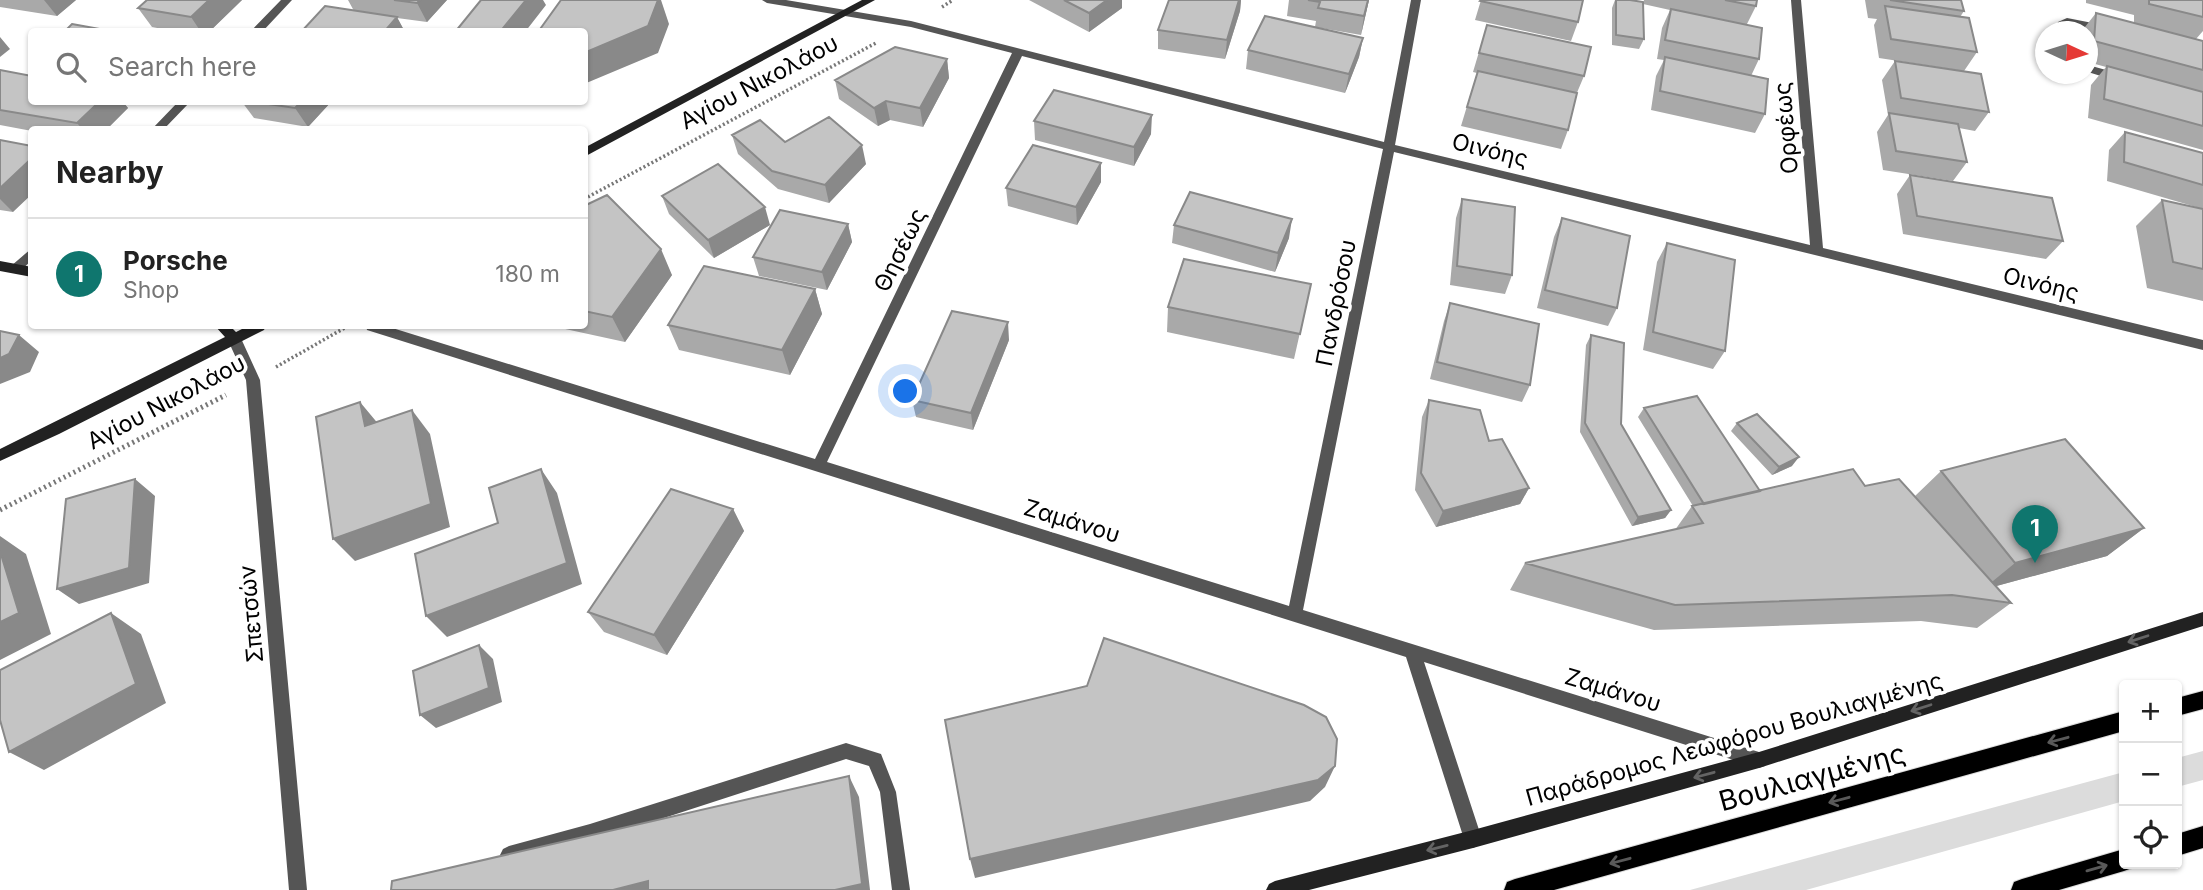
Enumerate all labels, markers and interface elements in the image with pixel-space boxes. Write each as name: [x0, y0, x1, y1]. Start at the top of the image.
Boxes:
north arrow: [2035, 21, 2098, 84]
search box: [28, 28, 588, 105]
street label: Αγίου Νικολάου: [675, 29, 843, 135]
icon: search: [52, 48, 90, 86]
text: Search here: [108, 51, 257, 82]
street label: Ορφέως: [1768, 81, 1804, 175]
street label: Οινόης: [1449, 127, 1531, 173]
text: Nearby: [56, 154, 164, 190]
street label: Θησέως: [868, 204, 932, 296]
street label: Πανδρόσου: [1310, 237, 1362, 369]
text: Porsche: [123, 245, 228, 276]
text: 1: [74, 260, 84, 288]
text: 180 m: [495, 260, 560, 288]
street label: Οινόης: [2000, 261, 2082, 307]
text: Shop: [123, 276, 179, 304]
street label: Αγίου Νικολάου: [82, 349, 250, 455]
your location: [888, 374, 922, 408]
street label: Ζαμάνου: [1021, 493, 1123, 549]
pin: 1: [2012, 505, 2058, 563]
street label: Σπετσών: [233, 564, 269, 664]
one-way arrow: [2127, 633, 2149, 646]
street label: Ζαμάνου: [1562, 662, 1664, 718]
street label: Παράδρομος Λεωφόρου Βουλιαγμένης: [1522, 666, 1946, 812]
map controls: [2119, 680, 2182, 869]
button: +: [2119, 680, 2182, 743]
one-way arrow: [1910, 702, 1932, 715]
one-way arrow: [2048, 734, 2070, 747]
street label: Βουλιαγμένης: [1715, 736, 1909, 818]
button: −: [2119, 743, 2182, 806]
one-way arrow: [1693, 769, 1716, 782]
one-way arrow: [1828, 795, 1850, 808]
button: locate: [2119, 806, 2182, 869]
one-way arrow: [1426, 842, 1449, 855]
one-way arrow: [1609, 855, 1632, 868]
one-way arrow: [2085, 861, 2107, 874]

